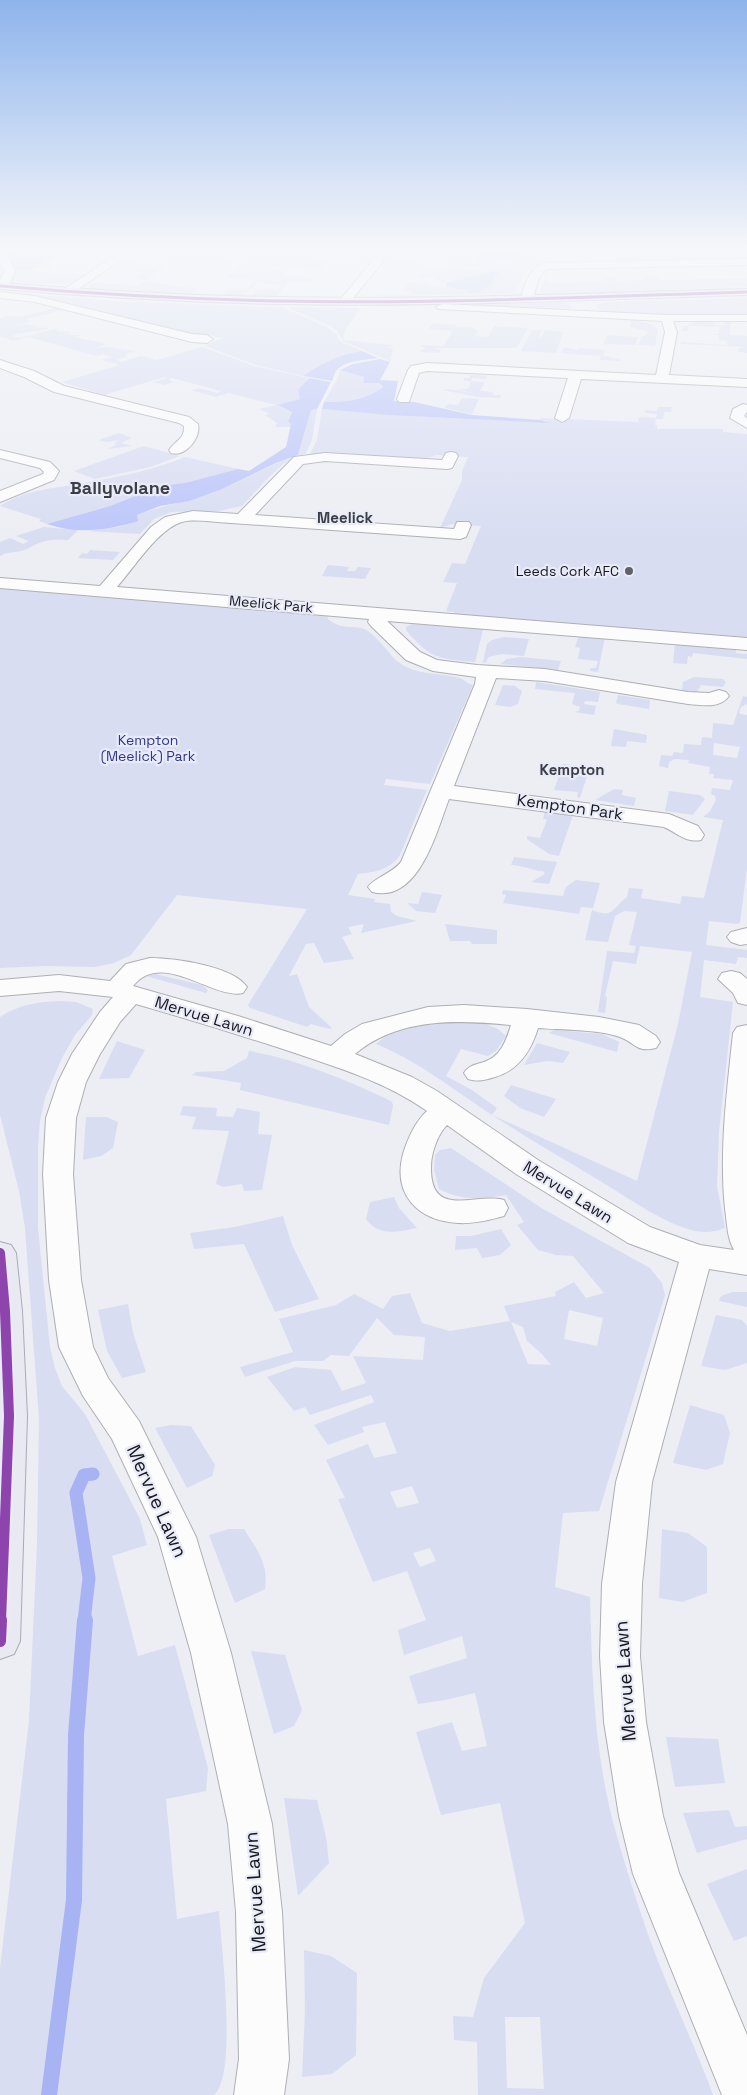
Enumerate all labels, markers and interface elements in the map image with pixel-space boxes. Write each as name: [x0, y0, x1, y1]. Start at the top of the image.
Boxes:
district label: Ballyvolane: [70, 476, 170, 499]
district label: Meelick: [317, 508, 373, 527]
place label: Leeds Cork AFC: [516, 562, 619, 580]
marker: Leeds Cork AFC: [623, 565, 635, 577]
street label: Meelick Park: [228, 591, 314, 617]
park label: Kempton (Meelick) Park: [101, 731, 196, 765]
district label: Kempton: [540, 760, 604, 779]
street label: Kempton Park: [516, 789, 625, 825]
street label: Mervue Lawn: [152, 991, 256, 1041]
street label: Mervue Lawn: [519, 1156, 617, 1228]
street label: Mervue Lawn: [121, 1441, 193, 1561]
street label: Mervue Lawn: [608, 1620, 642, 1742]
street label: Mervue Lawn: [238, 1831, 272, 1953]

